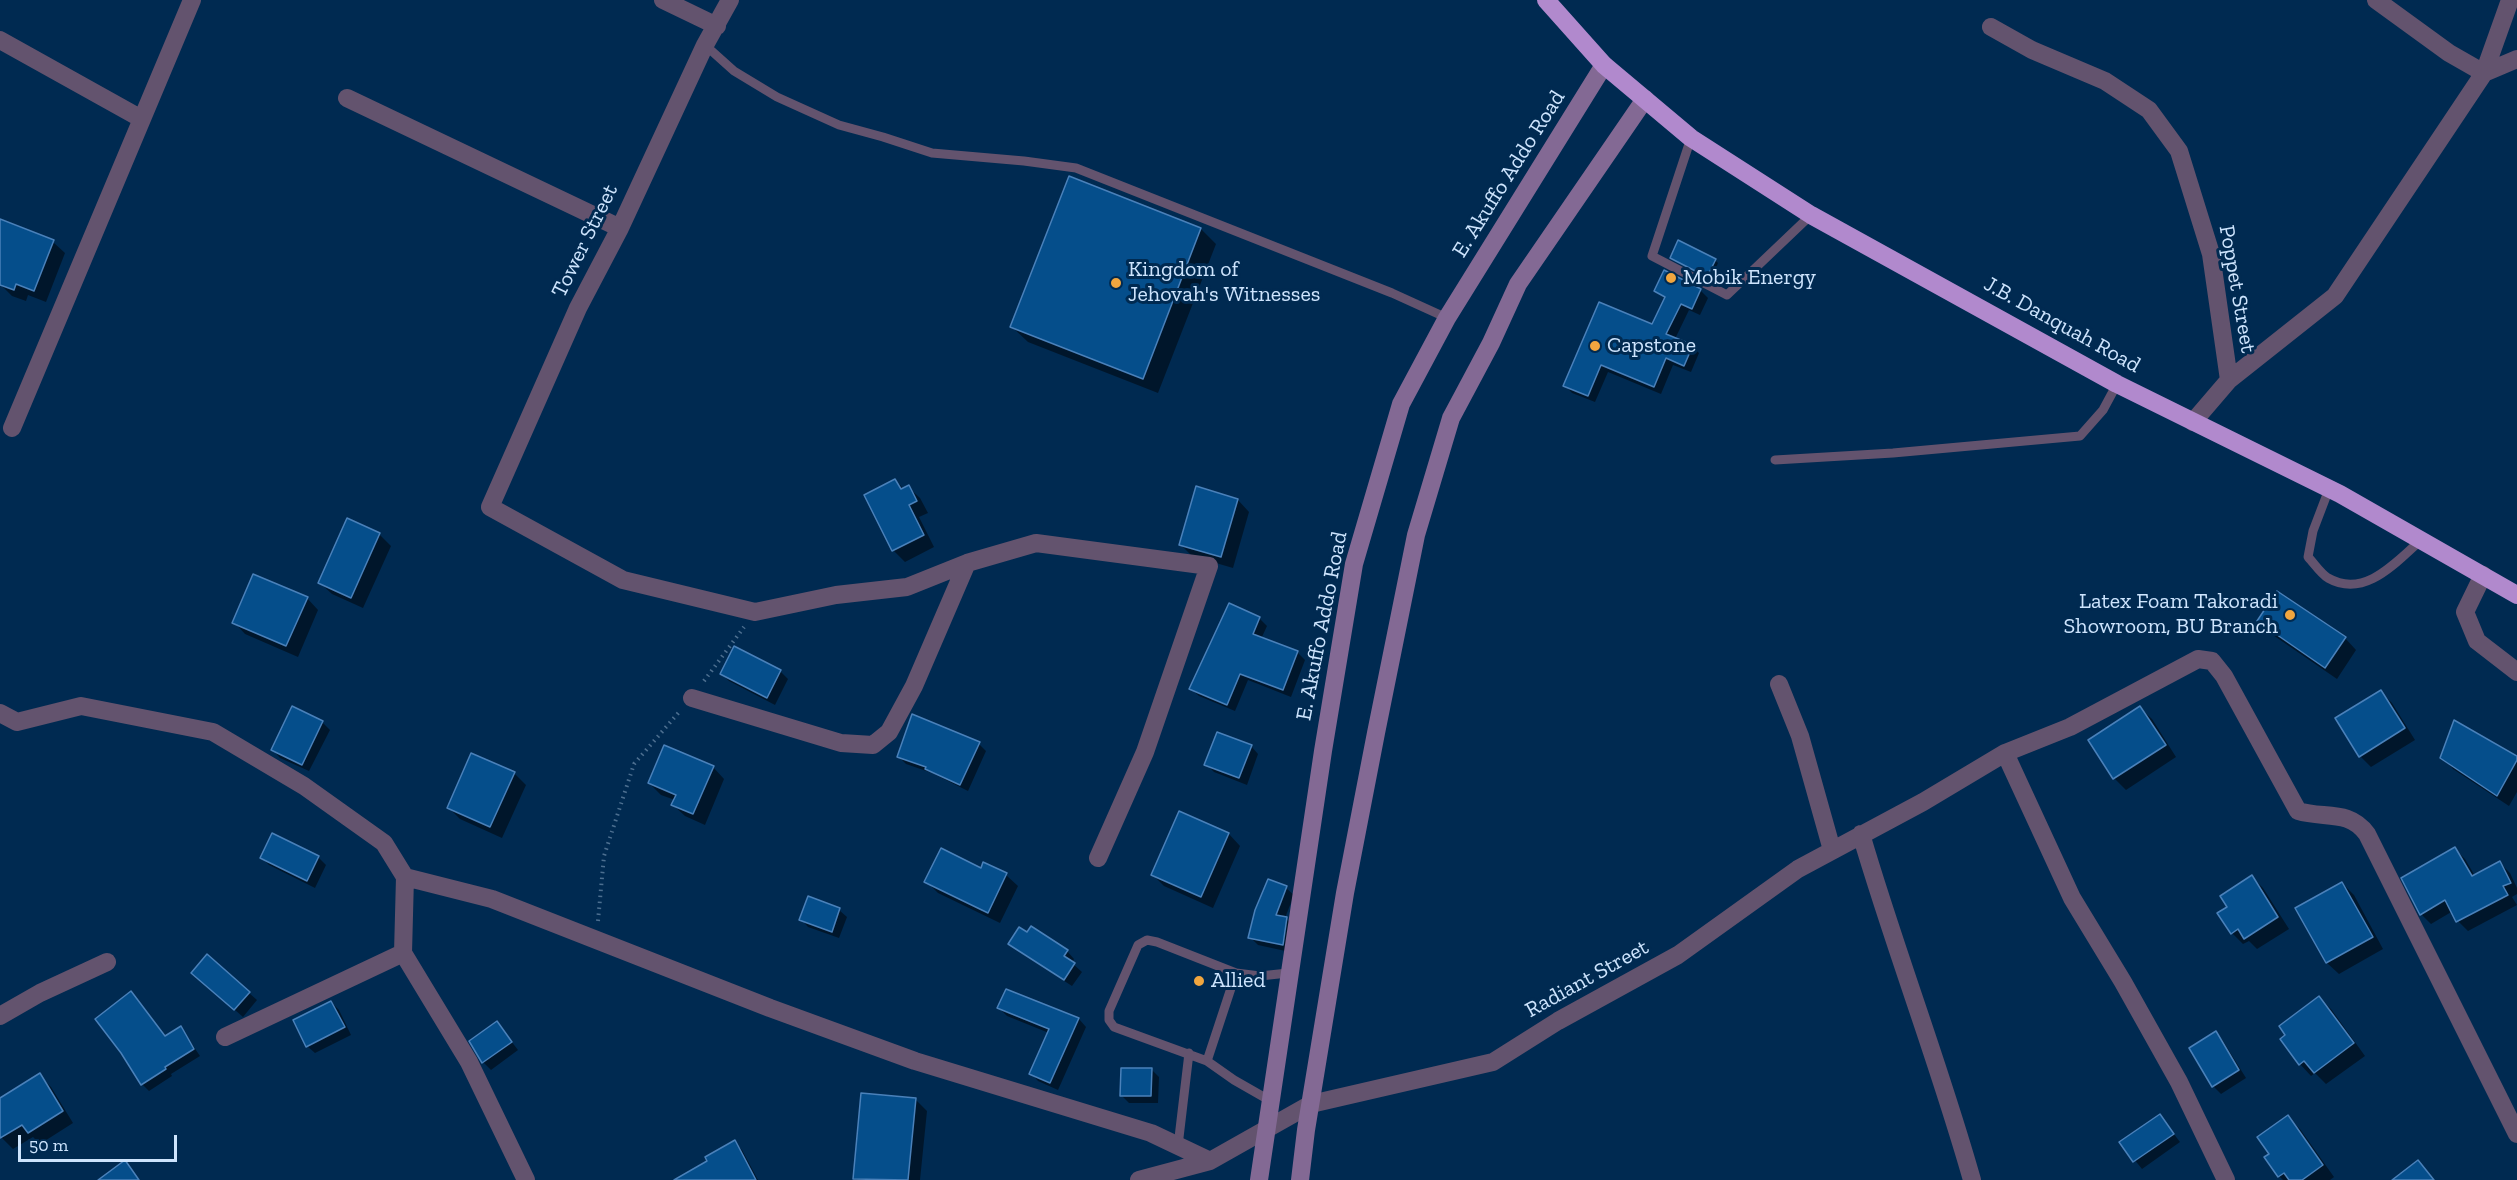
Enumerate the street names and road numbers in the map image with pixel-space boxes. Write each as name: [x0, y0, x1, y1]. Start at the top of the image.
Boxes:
street label: E. Akuffo Addo Road: [1447, 86, 1571, 262]
street label: Tower Street: [546, 180, 624, 302]
street label: Poppet Street: [2213, 223, 2261, 355]
street label: J.B. Danquah Road: [1979, 271, 2145, 379]
street label: E. Akuffo Addo Road: [1291, 529, 1353, 723]
street label: Radiant Street: [1521, 934, 1653, 1024]

